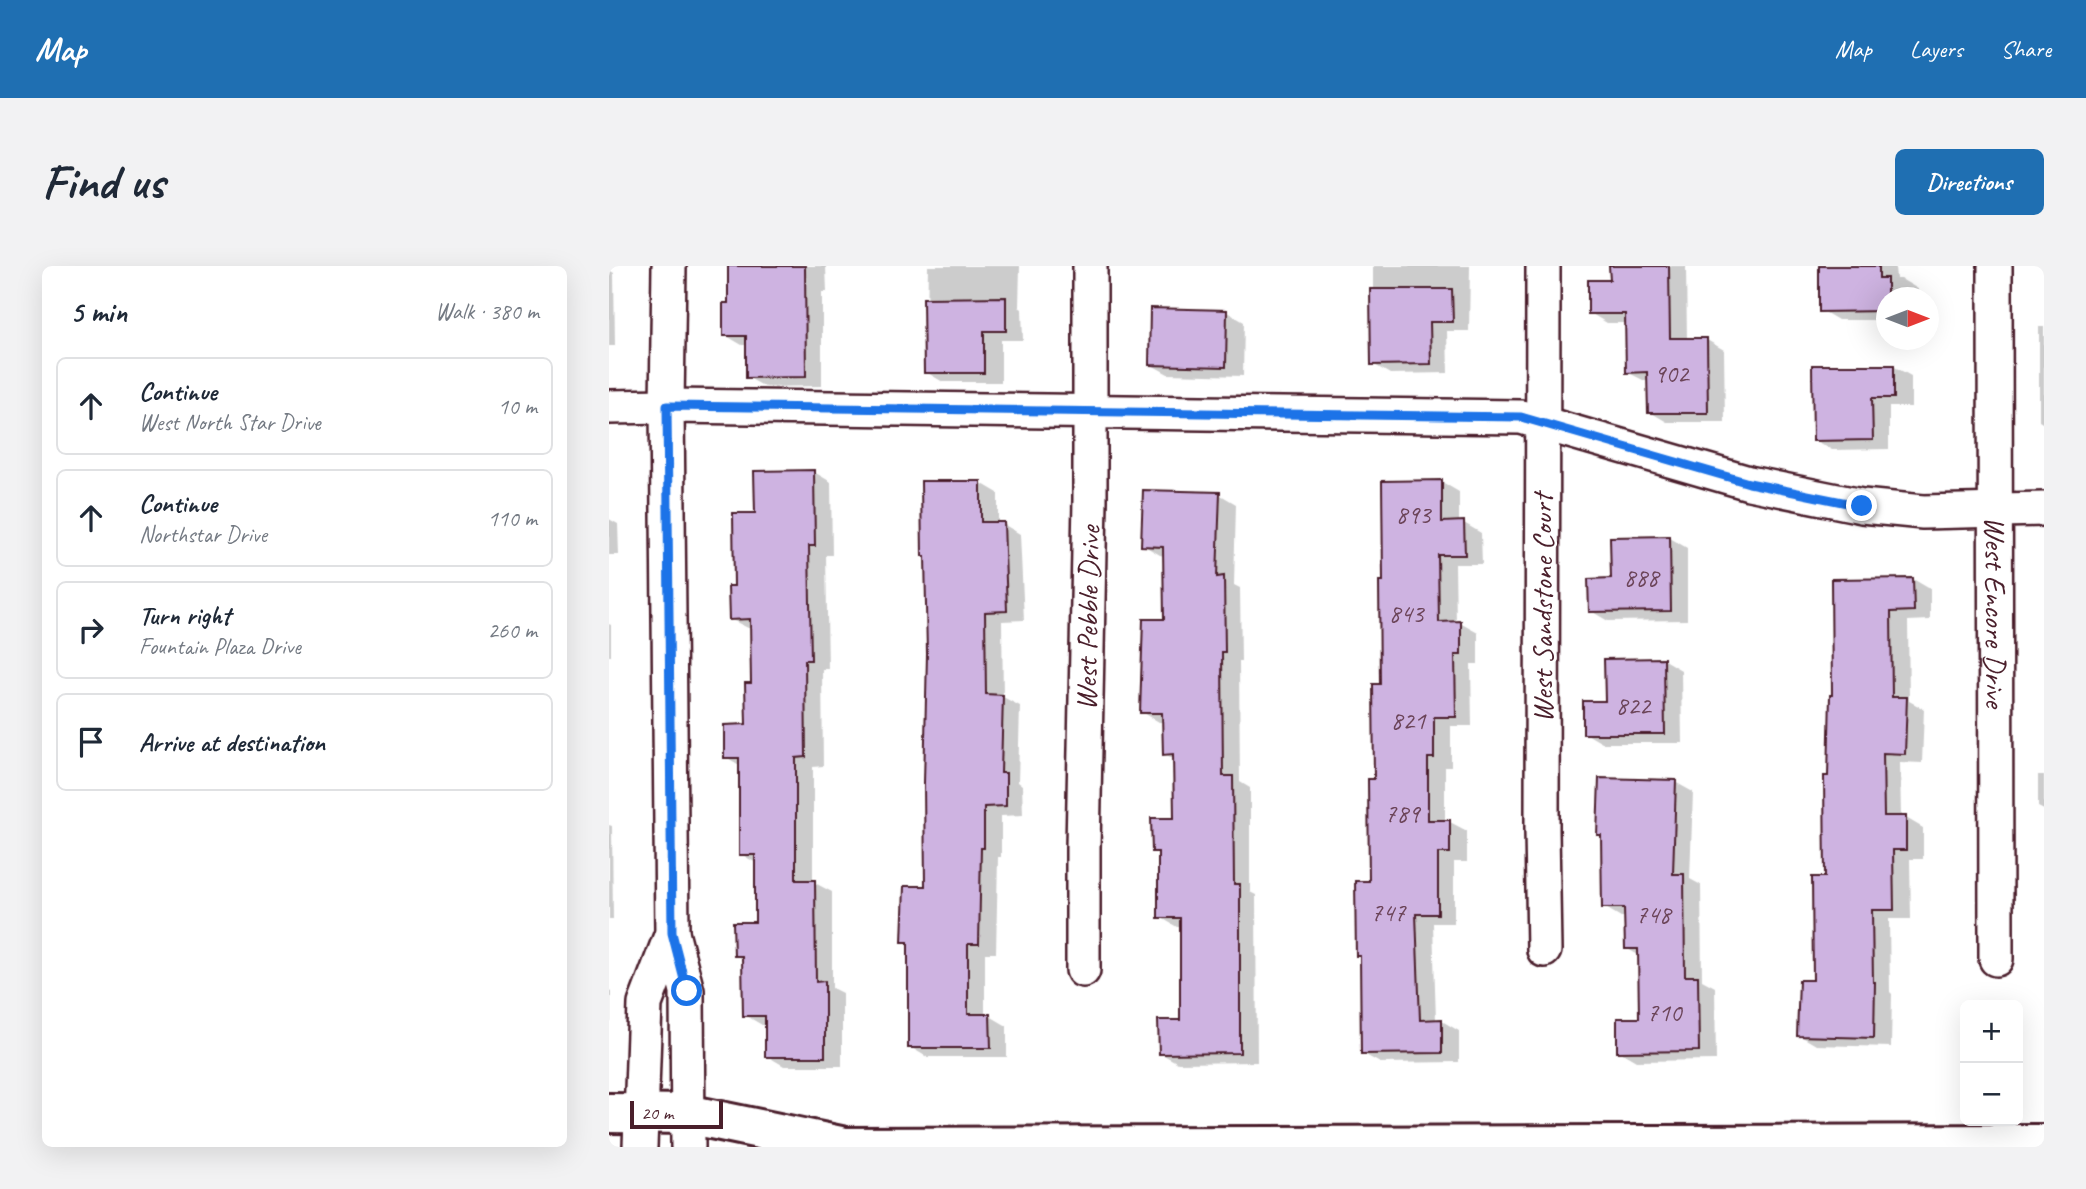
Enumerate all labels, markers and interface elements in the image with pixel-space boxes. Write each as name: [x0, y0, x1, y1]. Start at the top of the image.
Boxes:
text: Map: [35, 28, 86, 70]
text: Map: [1835, 34, 1872, 64]
text: Layers: [1910, 34, 1963, 64]
text: Share: [2001, 34, 2051, 64]
button: Directions: [1895, 149, 2044, 215]
text: Find us: [42, 151, 164, 213]
north arrow: [1876, 287, 1939, 350]
text: 5 min: [70, 293, 127, 331]
text: Walk · 380 m: [435, 297, 539, 326]
house number: 902: [1653, 357, 1691, 390]
text: Continue: [139, 375, 217, 408]
icon: ahead: [72, 387, 110, 425]
text: 10 m: [498, 392, 537, 421]
text: West North Star Drive: [139, 408, 321, 437]
text: Continue: [139, 487, 217, 520]
street label: West Sandstone Court: [1523, 490, 1561, 722]
route end: [1846, 490, 1877, 521]
house number: 893: [1395, 498, 1433, 531]
icon: ahead: [72, 499, 110, 537]
text: 110 m: [488, 504, 537, 533]
street label: West Encore Drive: [1976, 516, 2015, 710]
text: Northstar Drive: [139, 520, 267, 549]
street label: West Pebble Drive: [1067, 523, 1109, 711]
house number: 888: [1623, 561, 1661, 594]
house number: 843: [1388, 597, 1426, 630]
text: Turn right: [139, 599, 230, 632]
icon: right: [72, 611, 110, 649]
text: 260 m: [488, 616, 537, 645]
text: Fountain Plaza Drive: [139, 632, 301, 661]
house number: 822: [1615, 689, 1653, 722]
house number: 821: [1390, 704, 1427, 737]
icon: arrive: [72, 723, 110, 761]
text: Arrive at destination: [139, 726, 325, 759]
house number: 789: [1384, 797, 1422, 830]
house number: 747: [1370, 896, 1407, 929]
house number: 748: [1635, 898, 1673, 931]
route start: [671, 975, 702, 1006]
house number: 710: [1646, 996, 1684, 1029]
map controls: [1960, 1000, 2023, 1126]
button: +: [1960, 1000, 2023, 1063]
button: −: [1960, 1063, 2023, 1126]
scale bar: [630, 1098, 723, 1130]
text: 20 m: [641, 1101, 673, 1125]

